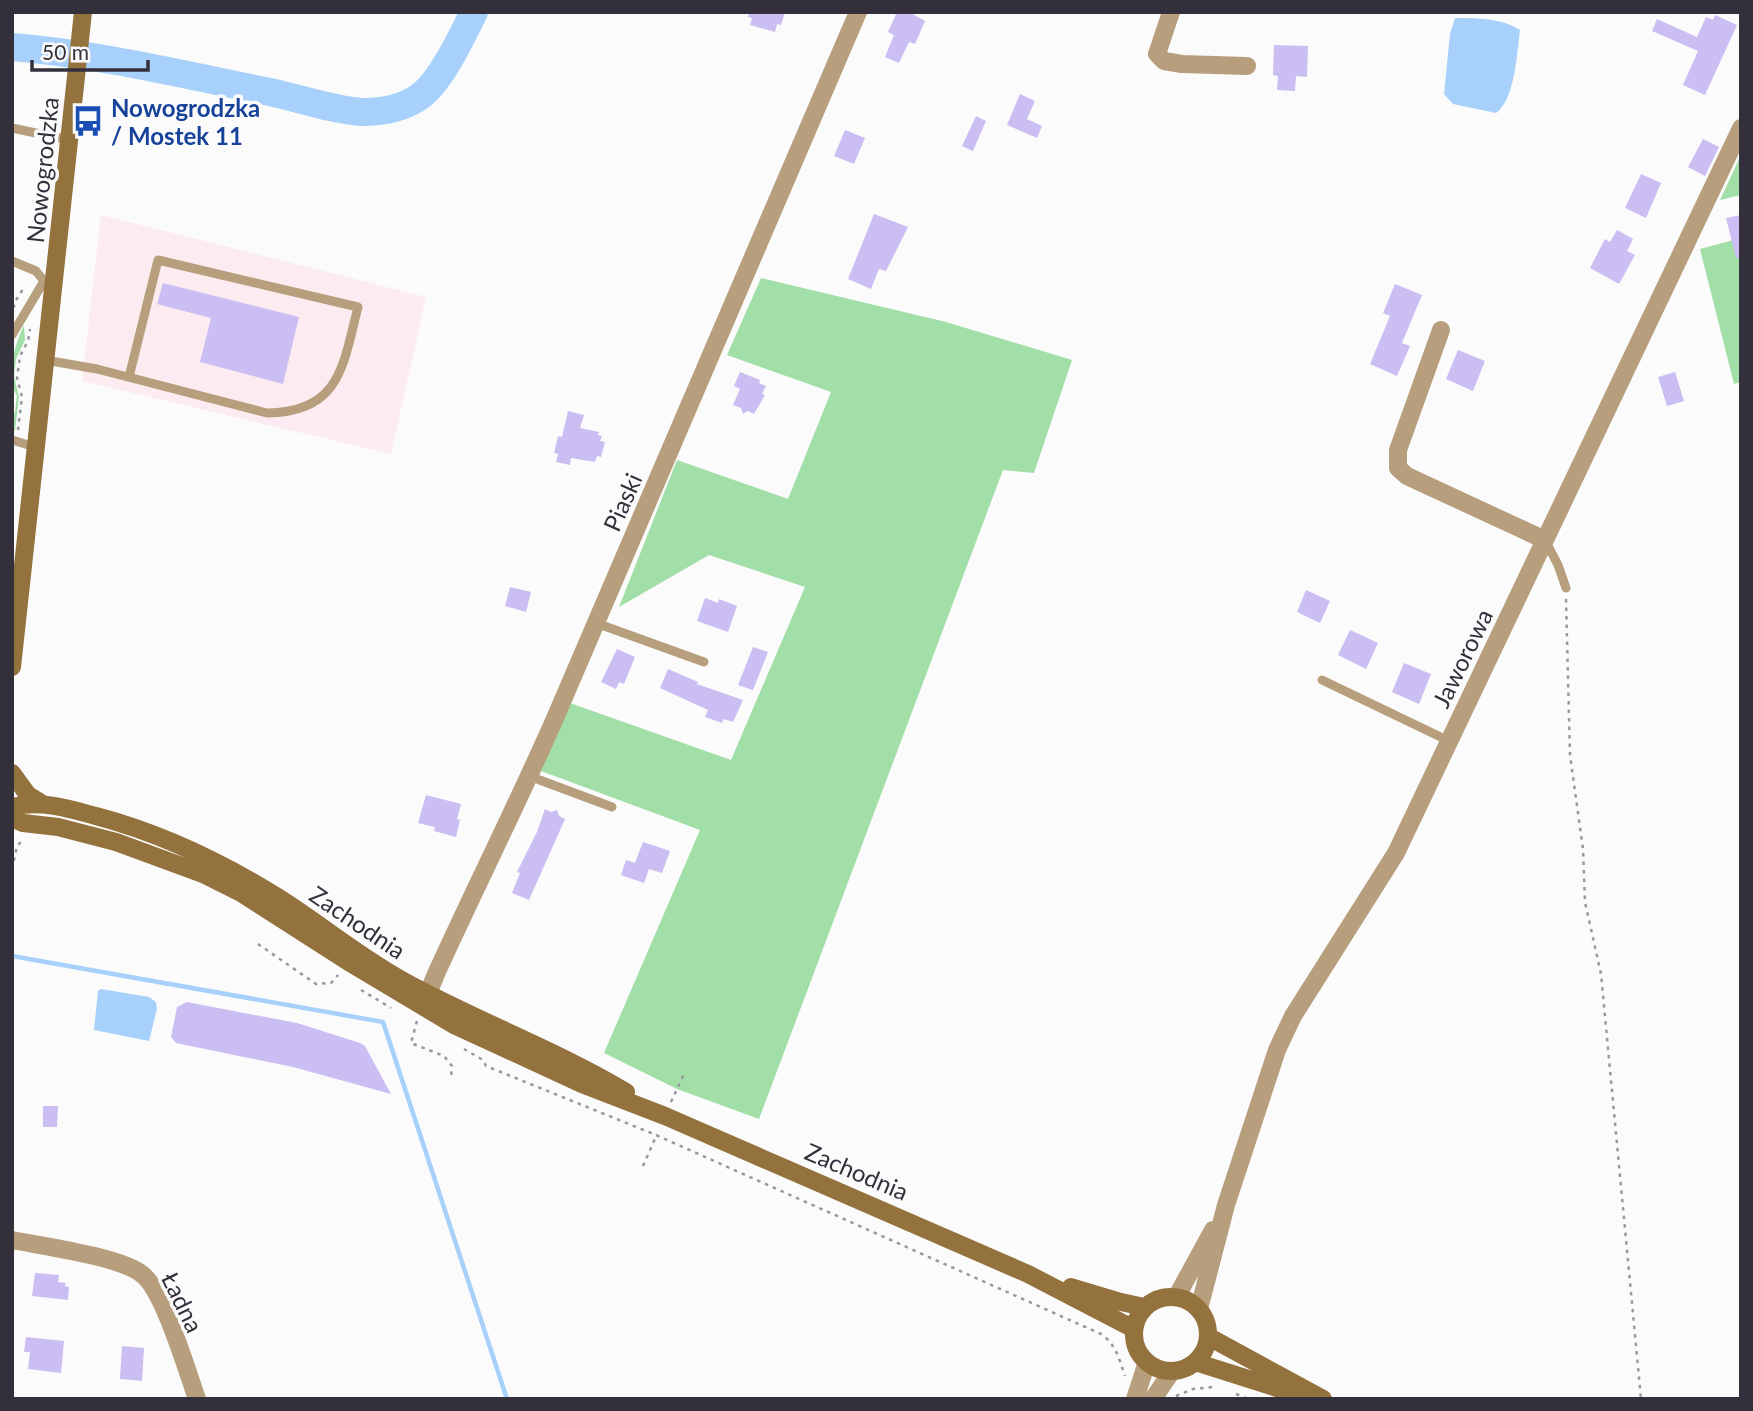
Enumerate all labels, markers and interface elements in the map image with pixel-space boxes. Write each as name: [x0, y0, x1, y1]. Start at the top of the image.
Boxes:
scale bar: [32, 28, 147, 72]
text: 50 m: [42, 39, 89, 64]
place label: Nowogrodzka / Mostek 11: [111, 93, 260, 150]
street label: Nowogrodzka: [20, 96, 64, 244]
bus stop icon: Nowogrodzka / Mostek 11: [71, 104, 105, 138]
street label: Piaski: [596, 469, 648, 535]
street label: Jaworowa: [1426, 604, 1498, 712]
street label: Zachodnia: [305, 879, 411, 965]
street label: Zachodnia: [801, 1136, 913, 1206]
street label: Ładna: [156, 1267, 210, 1337]

